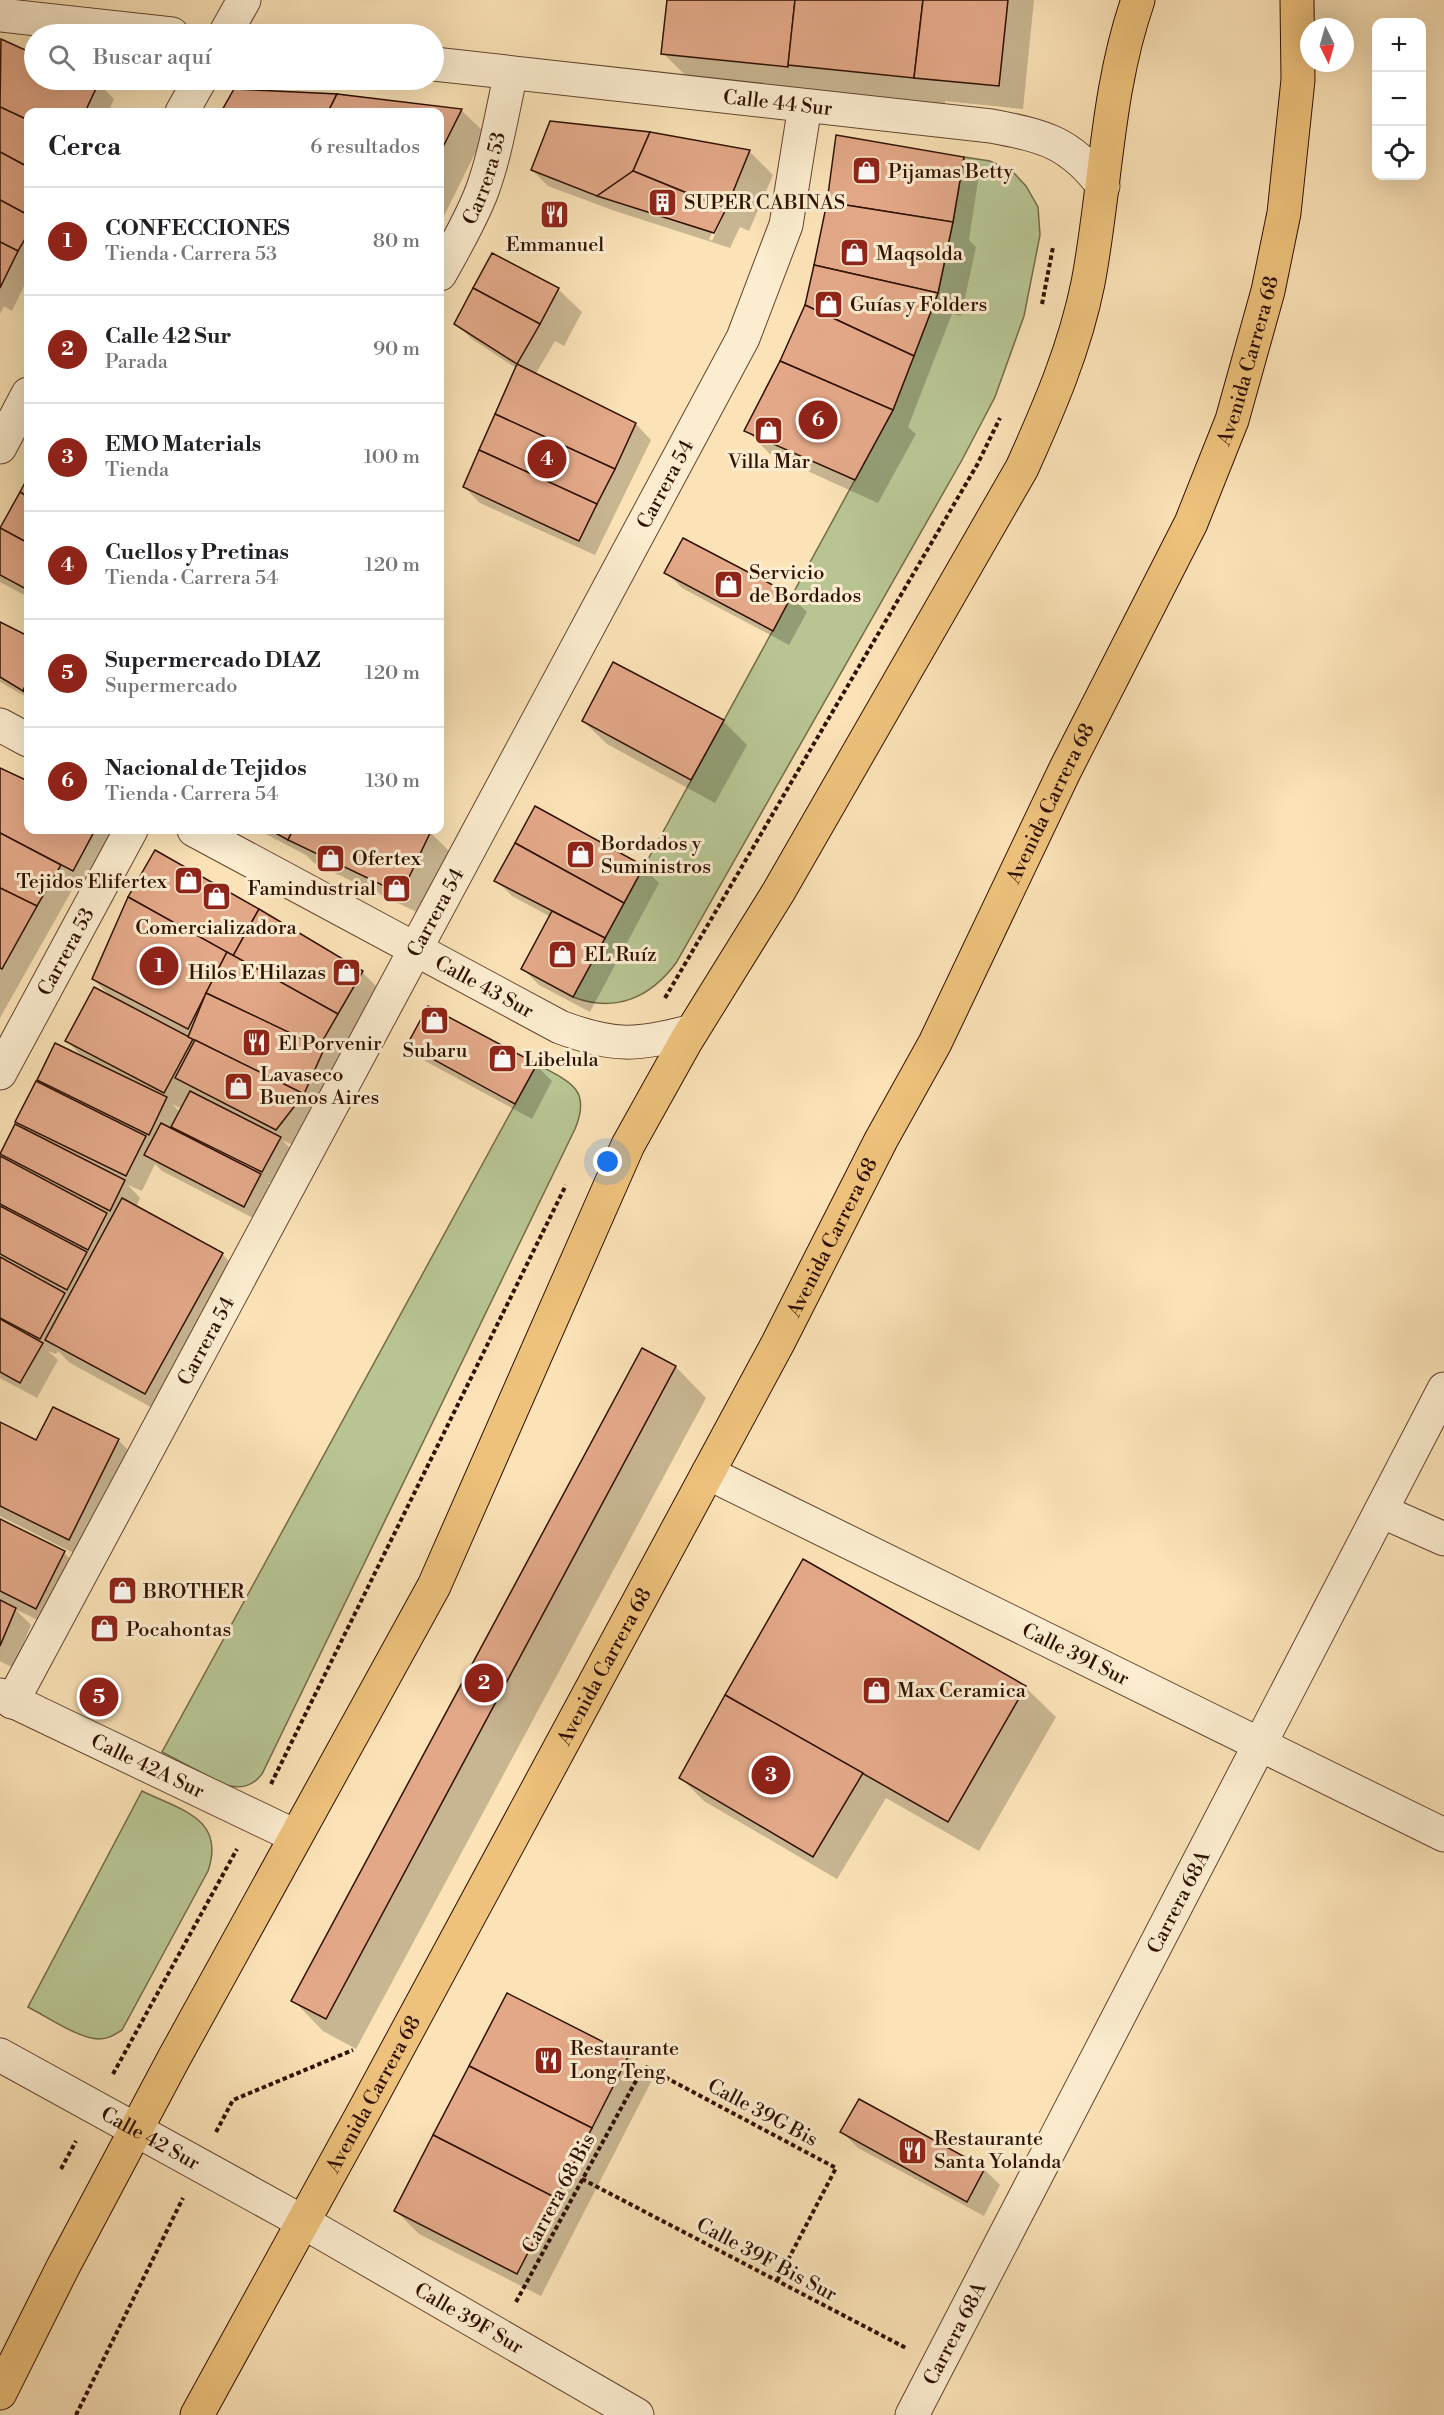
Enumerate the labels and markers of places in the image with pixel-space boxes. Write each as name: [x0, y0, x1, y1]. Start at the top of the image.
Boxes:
shop icon: Pijamas Betty: [851, 155, 883, 187]
place label: Pijamas Betty: [888, 160, 1013, 185]
building icon: SUPER CABINAS: [647, 186, 679, 218]
place label: SUPER CABINAS: [684, 191, 845, 216]
restaurant icon: Emmanuel: [539, 198, 571, 230]
place label: Emmanuel: [506, 233, 604, 258]
shop icon: Maqsolda: [839, 237, 871, 269]
place label: Maqsolda: [876, 242, 964, 267]
shop icon: Guías y Folders: [813, 288, 845, 320]
place label: Guías y Folders: [850, 293, 987, 318]
pin: 6: [798, 398, 838, 442]
shop icon: Villa Mar: [753, 415, 785, 447]
pin: 4: [528, 436, 566, 482]
place label: Villa Mar: [727, 450, 810, 475]
place label: Servicio de Bordados: [749, 561, 861, 609]
shop icon: Servicio de Bordados: [712, 568, 744, 600]
place label: Bordados y Suministros: [600, 832, 711, 880]
shop icon: Bordados y Suministros: [564, 838, 596, 870]
shop icon: Ofertex: [315, 842, 347, 874]
place label: Ofertex: [352, 847, 422, 872]
shop icon: Tejidos Elifertex: [172, 865, 204, 897]
place label: Tejidos Elifertex: [16, 870, 168, 895]
shop icon: Famindustrial: [381, 872, 413, 904]
place label: Famindustrial: [248, 877, 376, 902]
shop icon: Comercializadora: [200, 880, 232, 912]
place label: Comercializadora: [135, 916, 298, 941]
shop icon: EL Ruíz: [547, 938, 579, 970]
place label: EL Ruíz: [584, 943, 657, 968]
pin: 1: [140, 944, 178, 988]
shop icon: Hilos E Hilazas: [331, 956, 363, 988]
place label: Hilos E Hilazas: [188, 961, 326, 986]
shop icon: Subaru: [419, 1004, 451, 1036]
restaurant icon: El Porvenir: [241, 1027, 273, 1059]
place label: El Porvenir: [278, 1032, 382, 1057]
place label: Subaru: [403, 1039, 468, 1064]
shop icon: Libelula: [487, 1043, 519, 1075]
place label: Libelula: [524, 1048, 600, 1073]
place label: Lavaseco Buenos Aires: [259, 1063, 379, 1111]
shop icon: Lavaseco Buenos Aires: [223, 1070, 255, 1102]
shop icon: BROTHER: [106, 1575, 138, 1607]
place label: BROTHER: [142, 1580, 245, 1605]
shop icon: Pocahontas: [89, 1613, 121, 1645]
place label: Pocahontas: [126, 1618, 231, 1643]
pin: 2: [464, 1660, 504, 1706]
pin: 5: [80, 1674, 118, 1720]
shop icon: Max Ceramica: [860, 1674, 892, 1706]
place label: Max Ceramica: [897, 1679, 1027, 1704]
pin: 3: [752, 1752, 790, 1798]
place label: Restaurante Long Teng: [570, 2037, 679, 2085]
restaurant icon: Restaurante Long Teng: [533, 2044, 565, 2076]
place label: Restaurante Santa Yolanda: [934, 2127, 1062, 2175]
restaurant icon: Restaurante Santa Yolanda: [897, 2134, 929, 2166]

